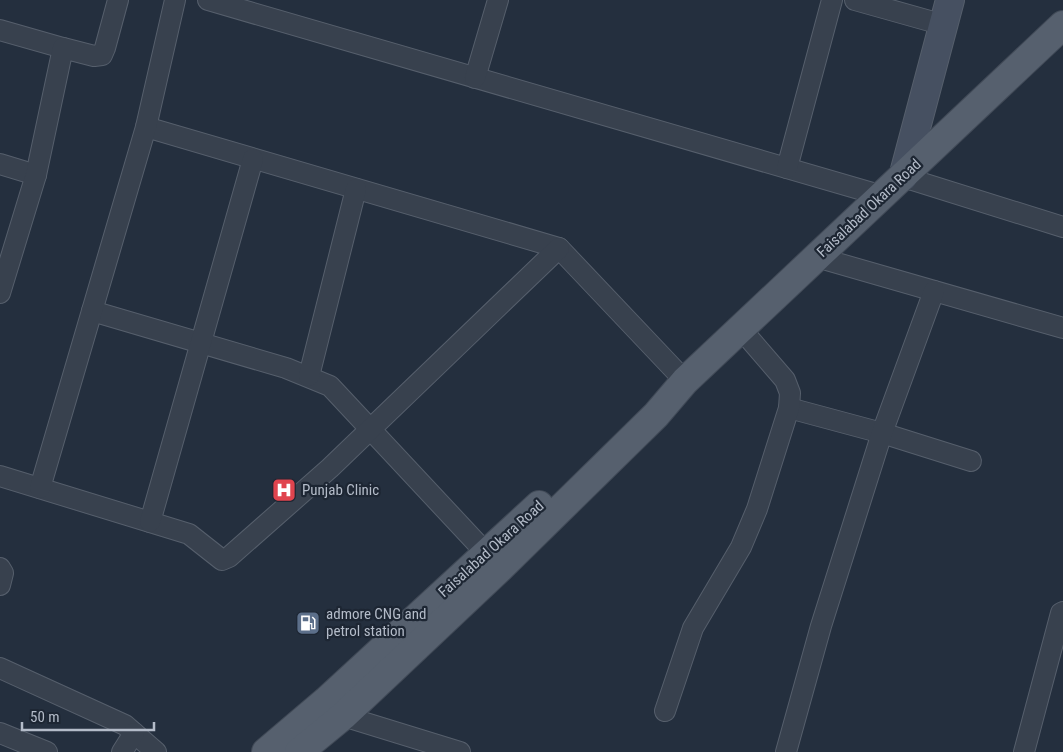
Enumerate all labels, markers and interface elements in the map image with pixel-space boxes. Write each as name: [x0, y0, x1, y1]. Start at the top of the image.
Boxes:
street label: Faisalabad Okara Road: [813, 155, 925, 261]
hospital icon: Punjab Clinic: [271, 477, 297, 503]
place label: Punjab Clinic: [302, 481, 379, 499]
street label: Faisalabad Okara Road: [435, 497, 547, 601]
place label: admore CNG and petrol station: [326, 605, 426, 640]
fuel station icon: admore CNG and petrol station: [295, 610, 321, 636]
scale bar: [22, 700, 155, 732]
text: 50 m: [30, 708, 60, 726]

